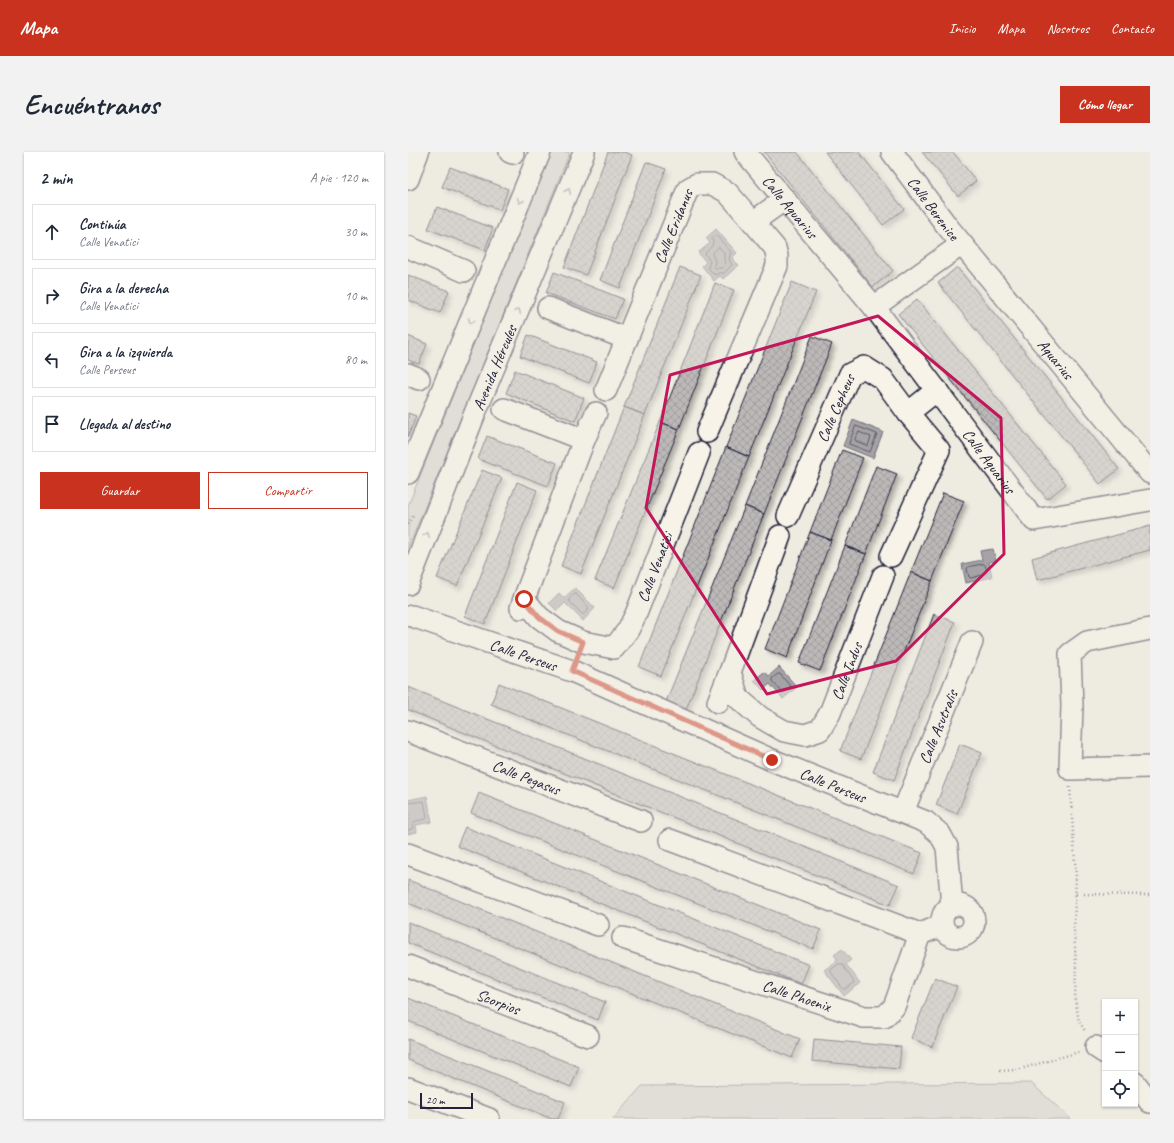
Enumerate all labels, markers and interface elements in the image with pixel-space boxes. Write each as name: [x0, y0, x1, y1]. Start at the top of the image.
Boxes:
text: Mapa: [20, 16, 57, 40]
text: Inicio: [949, 20, 976, 37]
text: Mapa: [998, 20, 1025, 37]
text: Nosotros: [1047, 20, 1089, 37]
text: Contacto: [1111, 20, 1154, 37]
button: Cómo llegar: [1060, 86, 1150, 123]
text: Encuéntranos: [24, 87, 159, 122]
text: 2 min: [40, 168, 73, 189]
text: A pie · 120 m: [310, 170, 368, 186]
street label: Calle Aquarius: [758, 172, 823, 244]
street label: Calle Berenice: [903, 173, 965, 246]
street label: Calle Eridanus: [650, 185, 698, 266]
one-way arrow: [563, 187, 571, 195]
one-way arrow: [517, 197, 525, 204]
text: Continúa: [79, 215, 126, 234]
icon: ahead: [41, 221, 63, 243]
text: 30 m: [345, 224, 367, 240]
text: Calle Venatici: [79, 234, 138, 250]
text: Gira a la derecha: [79, 279, 168, 298]
icon: right: [41, 285, 63, 307]
text: 10 m: [345, 288, 367, 304]
text: Calle Venatici: [79, 298, 138, 314]
one-way arrow: [513, 307, 521, 315]
one-way arrow: [467, 318, 475, 325]
street label: Avenida Hércules: [468, 321, 522, 413]
street label: Aquarius: [1033, 335, 1079, 385]
text: Gira a la izquierda: [79, 343, 172, 362]
icon: left: [41, 349, 63, 371]
text: 80 m: [345, 352, 367, 368]
text: Calle Perseus: [79, 362, 135, 378]
street label: Calle Cepheus: [813, 370, 860, 445]
icon: arrive: [41, 413, 63, 435]
text: Llegada al destino: [79, 415, 170, 434]
street label: Calle Aquarius: [958, 425, 1021, 499]
button: Guardar: [40, 472, 200, 509]
button: Compartir: [208, 472, 368, 509]
street label: Calle Venatici: [633, 528, 679, 605]
one-way arrow: [423, 532, 431, 539]
route start: [515, 590, 533, 608]
street label: Calle Perseus: [487, 635, 561, 677]
street label: Calle Indus: [827, 638, 868, 703]
street label: Calle Asutralis: [915, 686, 963, 767]
route end: [763, 751, 781, 769]
street label: Calle Pegasus: [489, 756, 564, 800]
street label: Calle Perseus: [797, 763, 870, 808]
street label: Calle Phoenix: [760, 975, 835, 1017]
street label: Scorpios: [474, 985, 524, 1020]
map controls: [1102, 999, 1138, 1107]
button: +: [1102, 999, 1138, 1035]
button: −: [1102, 1035, 1138, 1071]
button: locate: [1102, 1071, 1138, 1107]
scale bar: [420, 1091, 473, 1110]
text: 20 m: [426, 1093, 445, 1107]

